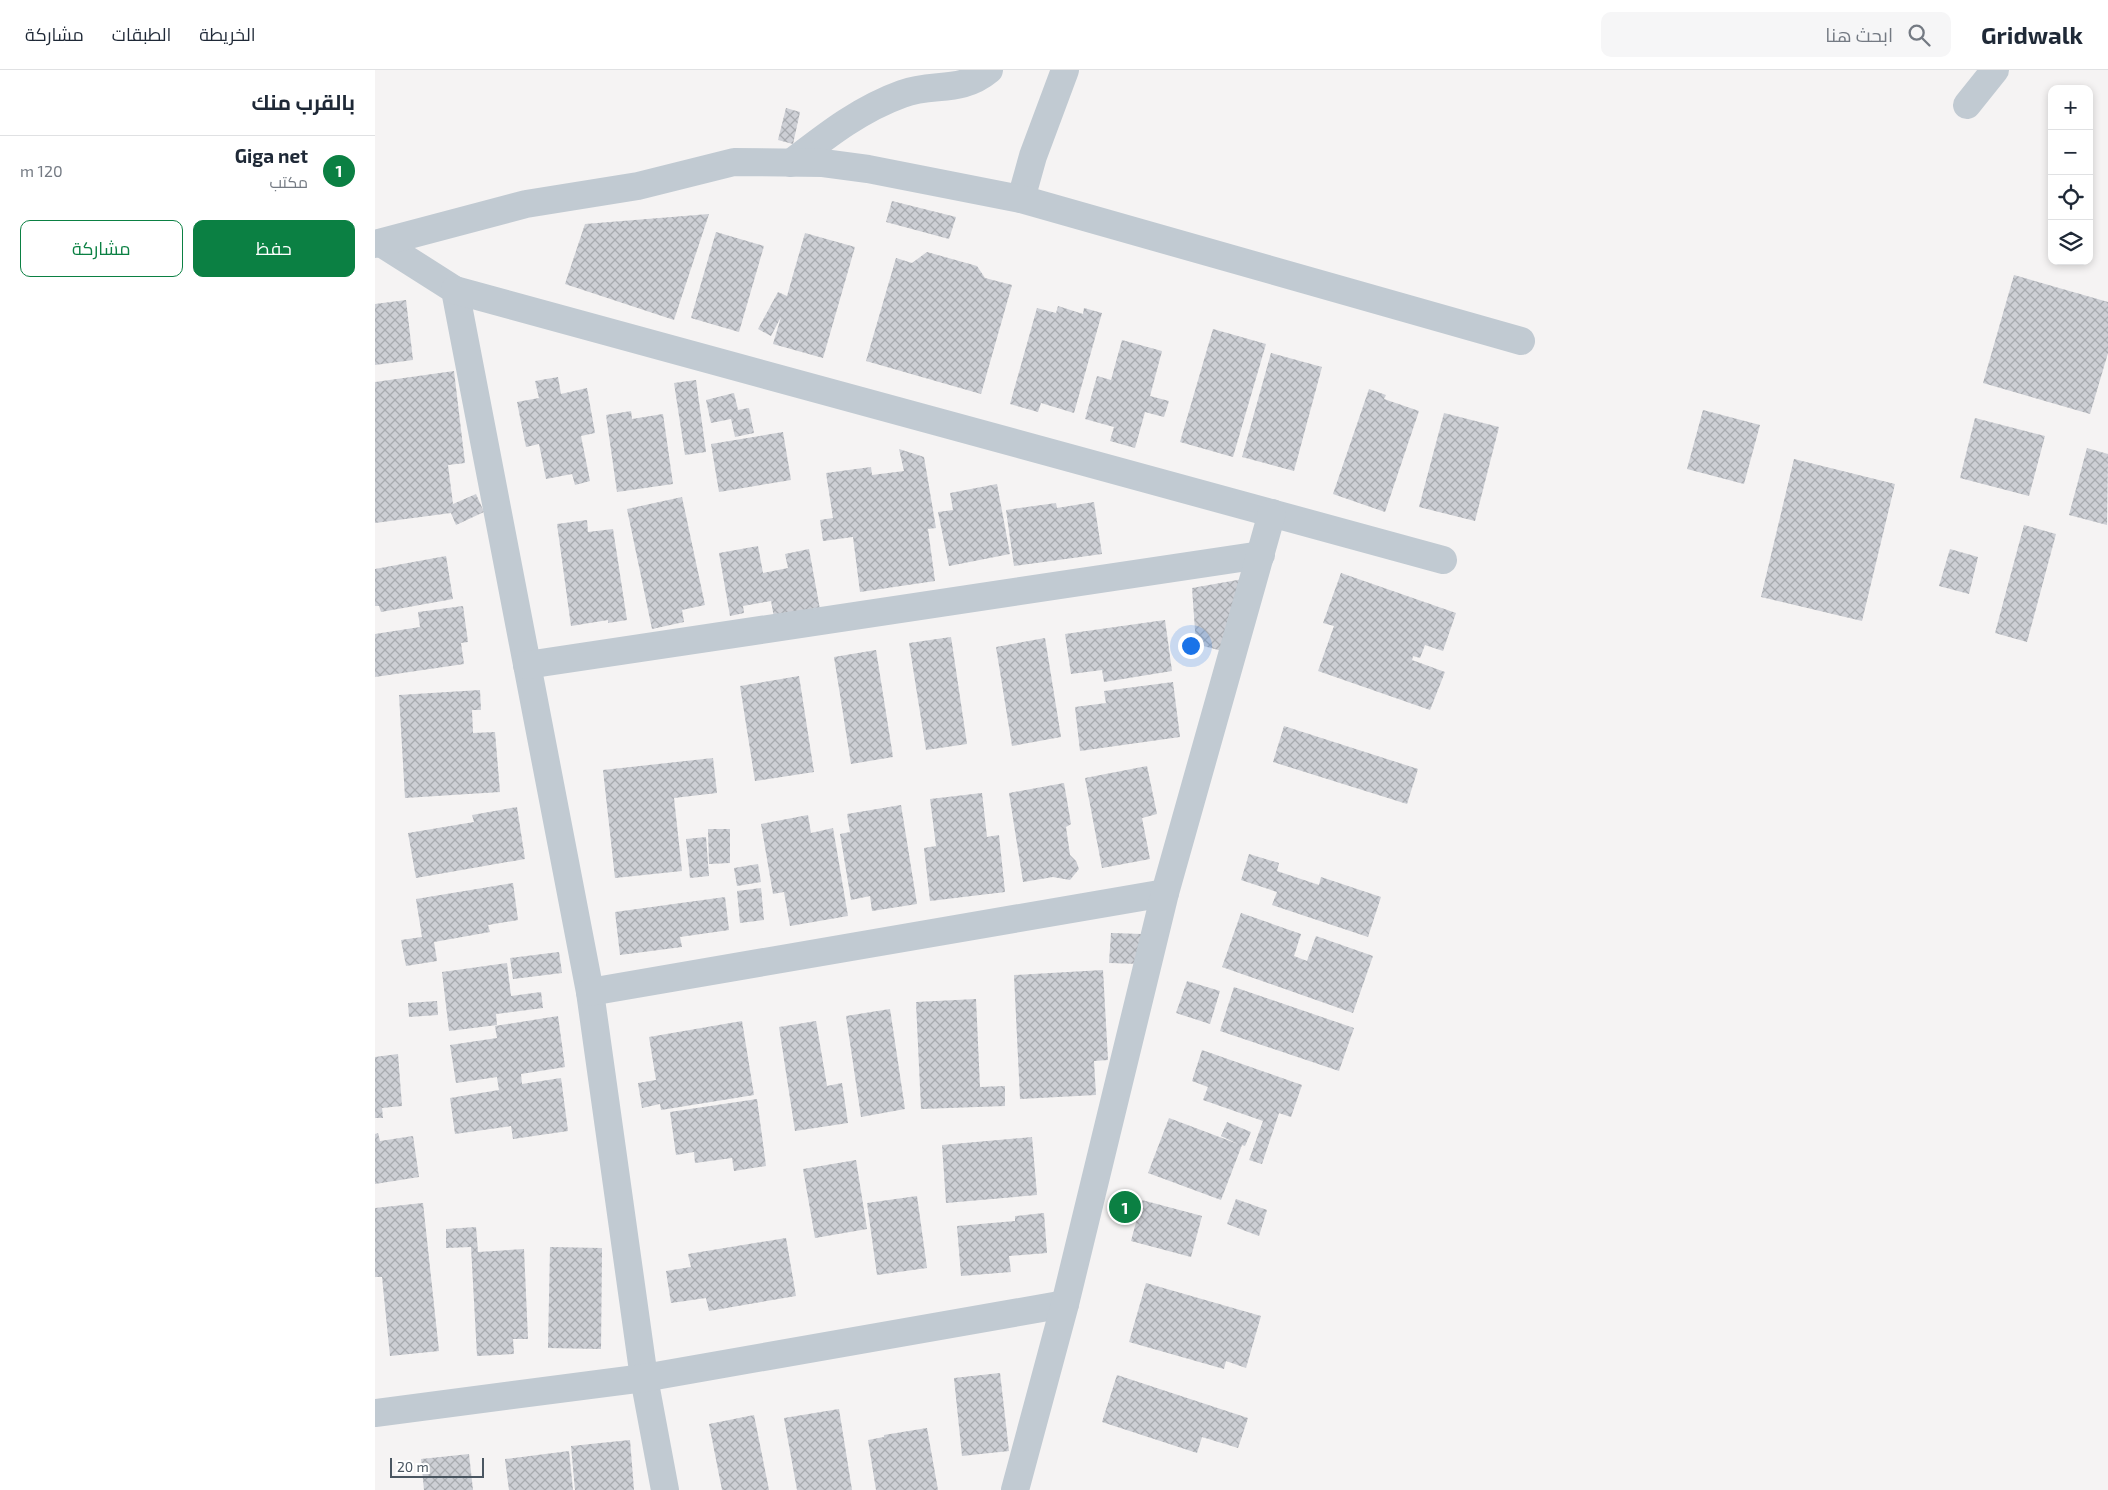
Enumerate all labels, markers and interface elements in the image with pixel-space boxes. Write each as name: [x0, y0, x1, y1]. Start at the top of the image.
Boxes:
search box: [1601, 12, 1951, 57]
text: Gridwalk: [1981, 20, 2083, 49]
icon: search: [1905, 21, 1933, 49]
text: مشاركة: [25, 23, 84, 45]
text: الطبقات: [112, 23, 171, 45]
text: الخريطة: [199, 23, 256, 45]
text: ابحث هنا: [1825, 23, 1893, 46]
map controls: [2048, 85, 2093, 265]
button: +: [2048, 85, 2093, 130]
text: بالقرب منك: [251, 89, 355, 114]
button: −: [2048, 130, 2093, 175]
text: Giga net: [235, 144, 308, 167]
text: 120 m: [20, 161, 63, 180]
text: 1: [336, 161, 342, 180]
text: مكتب: [269, 172, 308, 191]
button: locate: [2048, 175, 2093, 220]
button: مشاركة: [20, 220, 183, 277]
button: حفظ: [193, 220, 355, 277]
button: layers: [2048, 220, 2093, 265]
your location: [1178, 633, 1204, 659]
pin: 1: [1109, 1188, 1141, 1226]
scale bar: [390, 1455, 484, 1478]
text: 20 m: [397, 1458, 429, 1475]

